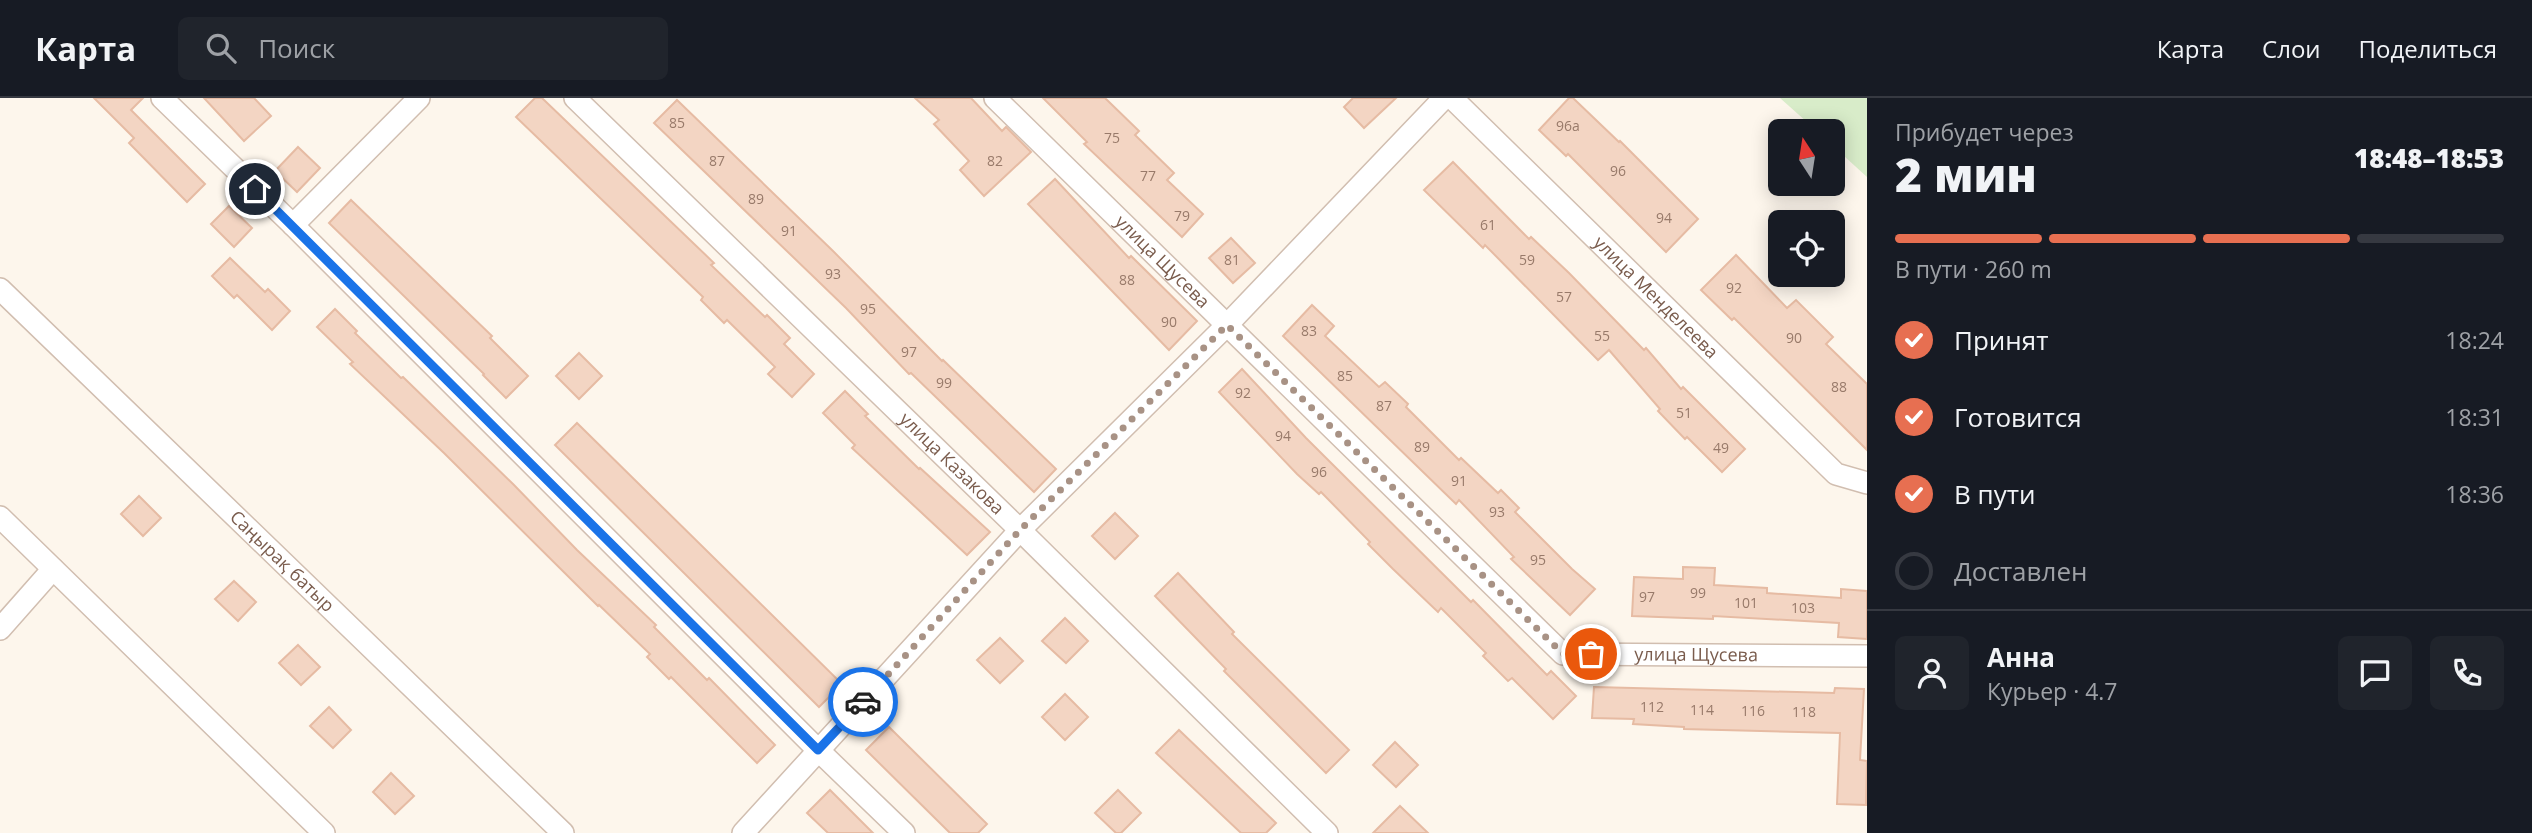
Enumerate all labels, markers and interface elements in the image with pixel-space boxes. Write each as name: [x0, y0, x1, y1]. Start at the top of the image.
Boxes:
search box: [178, 17, 668, 80]
text: Карта: [35, 26, 136, 71]
icon: search: [202, 29, 240, 67]
text: Поиск: [258, 30, 335, 66]
text: Карта: [2157, 32, 2224, 65]
text: Слои: [2262, 32, 2321, 65]
text: Поделиться: [2359, 32, 2497, 65]
house number: 85: [669, 113, 685, 132]
house number: 96а: [1556, 116, 1580, 135]
text: Прибудет через: [1895, 116, 2074, 148]
north arrow: [1768, 119, 1844, 196]
map controls: [1768, 119, 1845, 287]
house number: 75: [1104, 128, 1120, 147]
text: 18:48–18:53: [2354, 140, 2504, 176]
text: 2 мин: [1895, 143, 2037, 205]
house number: 87: [709, 151, 725, 170]
house number: 82: [987, 151, 1003, 170]
pin: [225, 159, 285, 219]
house number: 96: [1610, 161, 1626, 180]
house number: 77: [1140, 166, 1156, 185]
icon: home: [236, 170, 274, 208]
house number: 89: [748, 189, 764, 208]
house number: 79: [1174, 206, 1190, 225]
house number: 94: [1656, 208, 1672, 227]
street label: улица Щусева: [1110, 209, 1215, 313]
button: locate: [1768, 210, 1845, 287]
house number: 61: [1480, 215, 1496, 234]
house number: 91: [781, 221, 797, 240]
street label: улица Менделеева: [1589, 230, 1724, 363]
house number: 81: [1224, 250, 1240, 269]
house number: 59: [1519, 250, 1535, 269]
text: В пути · 260 m: [1895, 253, 2052, 285]
house number: 93: [825, 264, 841, 283]
house number: 88: [1119, 270, 1135, 289]
house number: 92: [1726, 278, 1742, 297]
house number: 57: [1556, 287, 1572, 306]
house number: 95: [860, 299, 876, 318]
house number: 90: [1161, 312, 1177, 331]
house number: 83: [1301, 321, 1317, 340]
icon: check: [1895, 321, 1933, 359]
text: Принят: [1954, 322, 2048, 358]
text: 18:24: [2445, 324, 2504, 356]
house number: 55: [1594, 326, 1610, 345]
house number: 90: [1786, 328, 1802, 347]
house number: 97: [901, 342, 917, 361]
house number: 85: [1337, 366, 1353, 385]
house number: 99: [936, 373, 952, 392]
house number: 88: [1831, 377, 1847, 396]
house number: 92: [1235, 383, 1251, 402]
house number: 87: [1376, 396, 1392, 415]
icon: check: [1895, 398, 1933, 436]
text: Готовится: [1954, 399, 2082, 435]
text: 18:31: [2445, 401, 2504, 433]
house number: 51: [1676, 403, 1692, 422]
street label: улица Казакова: [895, 407, 1010, 519]
house number: 94: [1275, 426, 1291, 445]
house number: 89: [1414, 437, 1430, 456]
house number: 49: [1713, 438, 1729, 457]
house number: 96: [1311, 462, 1327, 481]
house number: 91: [1451, 471, 1467, 490]
icon: check: [1895, 475, 1933, 513]
text: В пути: [1954, 476, 2035, 512]
text: 18:36: [2445, 478, 2504, 510]
house number: 93: [1489, 502, 1505, 521]
street label: Саңырақ батыр: [225, 505, 340, 617]
house number: 95: [1530, 550, 1546, 569]
text: Доставлен: [1954, 553, 2087, 589]
house number: 99: [1690, 583, 1706, 602]
house number: 97: [1639, 587, 1655, 606]
house number: 101: [1734, 593, 1758, 612]
house number: 103: [1791, 598, 1815, 617]
pin: [1561, 624, 1621, 684]
icon: bag: [1572, 635, 1610, 673]
button: person: [1895, 636, 1969, 710]
button: chat: [2338, 636, 2412, 710]
button: phone: [2430, 636, 2504, 710]
text: Анна: [1987, 639, 2055, 675]
street label: улица Щусева: [1634, 641, 1758, 666]
courier: [828, 667, 898, 737]
text: Курьер · 4.7: [1987, 675, 2118, 707]
icon: car: [844, 683, 882, 721]
house number: 112: [1640, 697, 1664, 716]
house number: 114: [1690, 700, 1714, 719]
house number: 116: [1741, 701, 1765, 720]
house number: 118: [1792, 702, 1816, 721]

